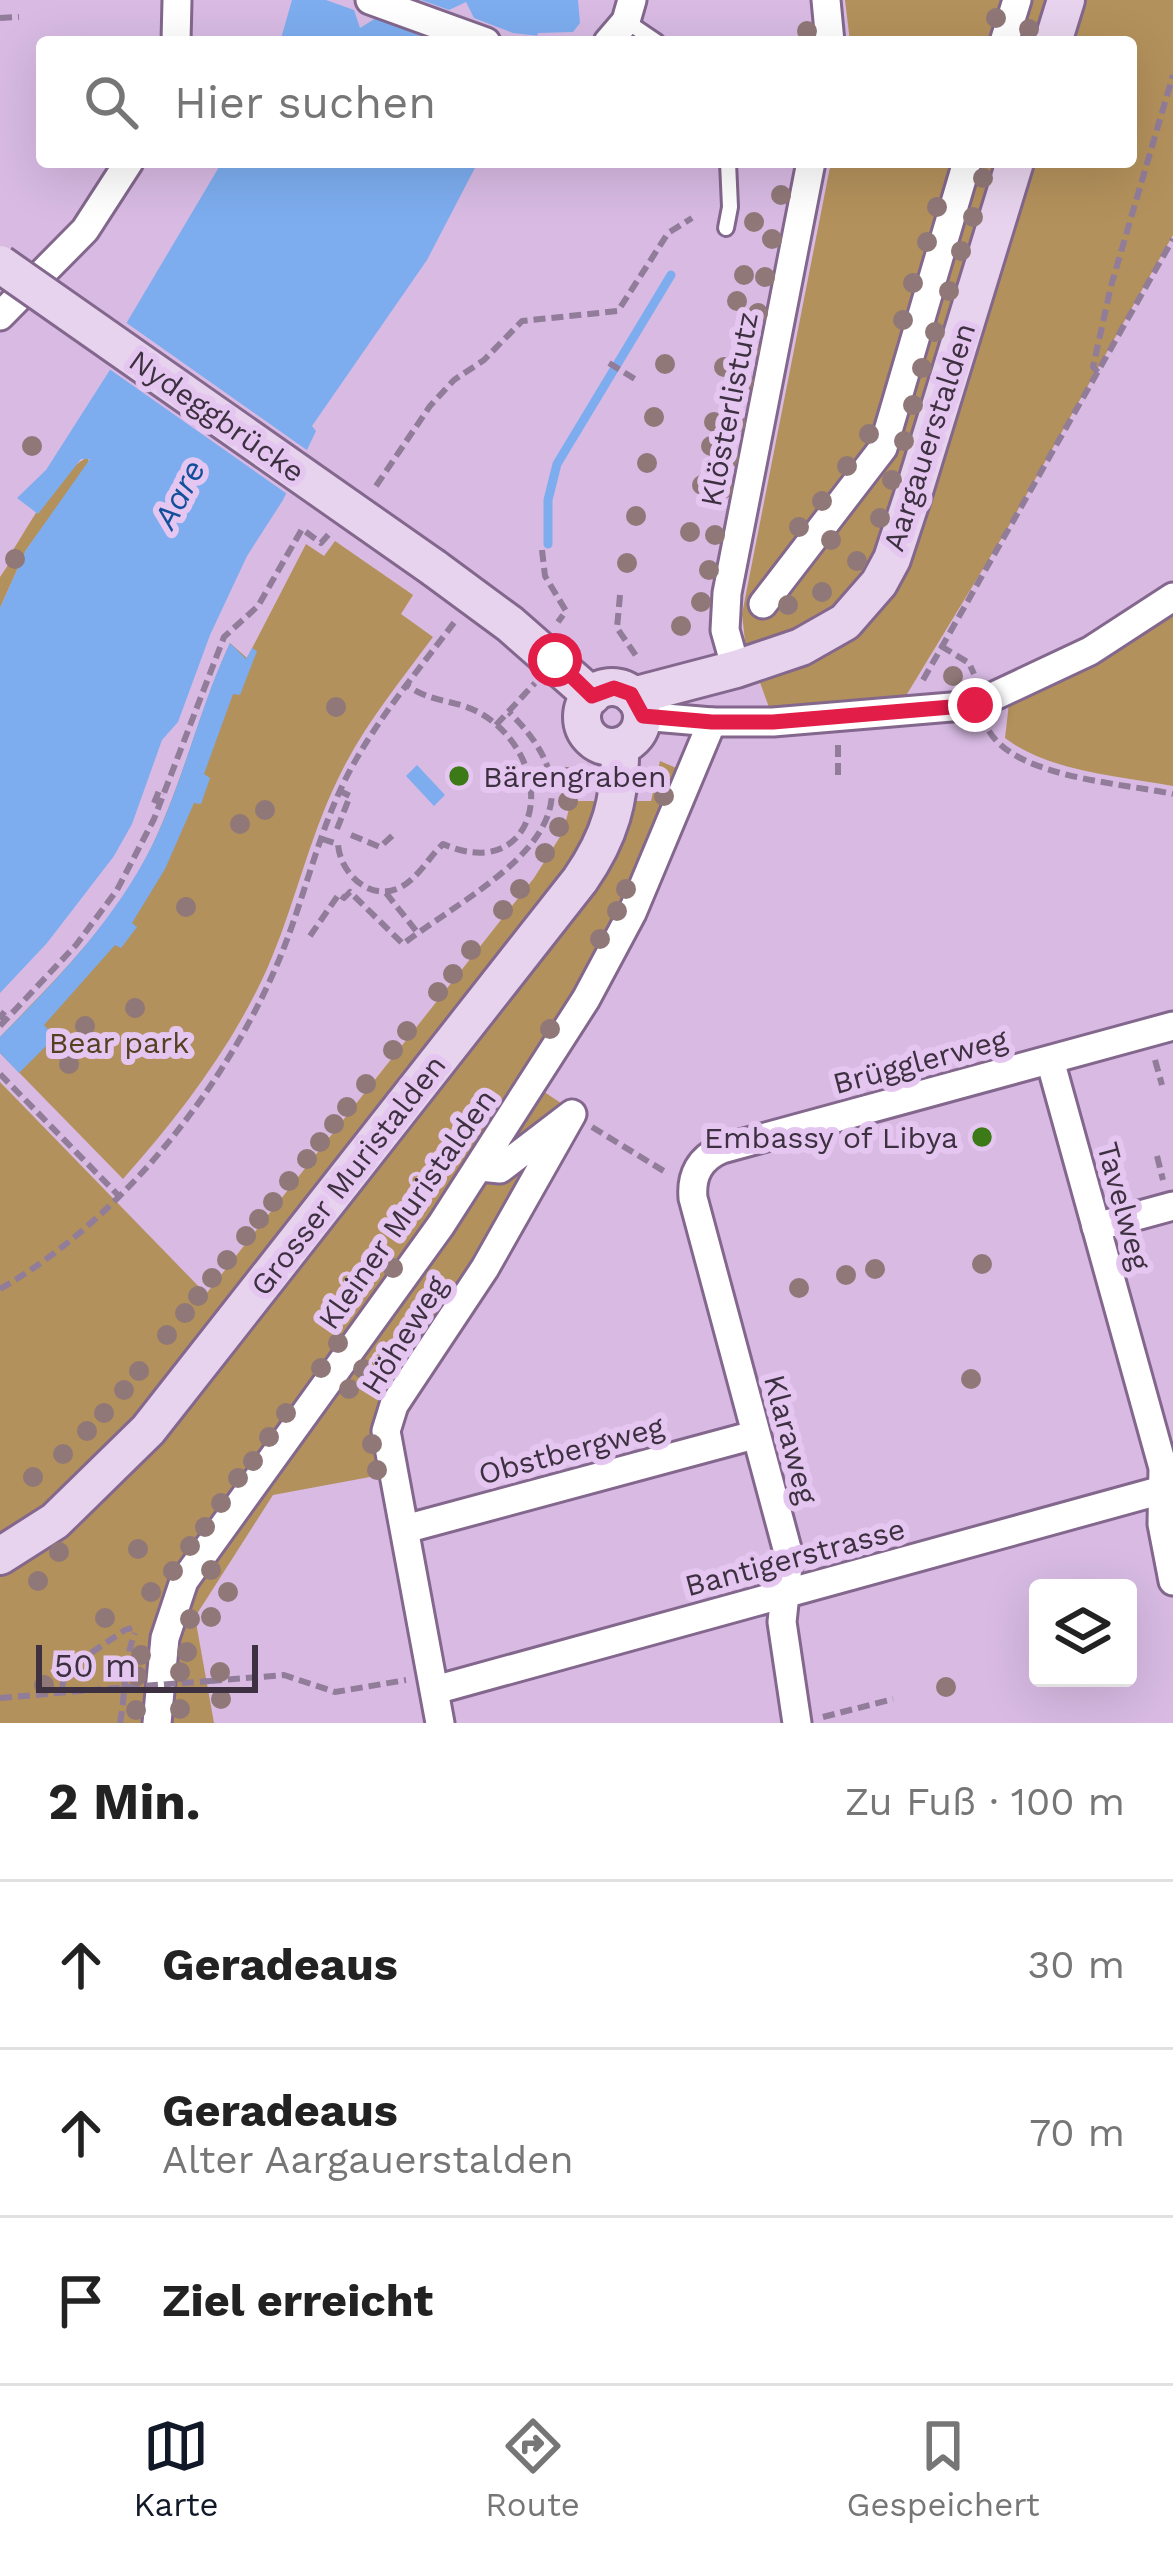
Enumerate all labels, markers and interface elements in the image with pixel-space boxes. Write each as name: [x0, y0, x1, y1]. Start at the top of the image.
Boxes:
search box: [36, 36, 1137, 168]
icon: search: [78, 69, 144, 135]
text: Hier suchen: [174, 76, 436, 129]
street label: Klösterlistutz: [693, 309, 765, 509]
street label: Aargauerstalden: [876, 318, 982, 556]
street label: Nydeggbrücke: [123, 343, 311, 489]
water label: Aare: [144, 453, 213, 537]
route start: [528, 633, 582, 687]
route end: [948, 678, 1002, 732]
place label: Bärengraben: [483, 759, 667, 794]
marker: Bärengraben: [446, 763, 472, 789]
street label: Brügglerweg: [829, 1021, 1011, 1101]
park label: Bear park: [49, 1025, 189, 1060]
street label: Grosser Muristalden: [243, 1048, 453, 1302]
street label: Kleiner Muristalden: [311, 1082, 503, 1336]
place label: Embassy of Libya: [704, 1120, 958, 1155]
marker: Embassy of Libya: [969, 1124, 995, 1150]
street label: Tavelweg: [1090, 1138, 1158, 1274]
street label: Höheweg: [354, 1269, 454, 1401]
street label: Klaraweg: [757, 1371, 825, 1507]
street label: Obstbergweg: [474, 1408, 668, 1492]
street label: Bantigerstrasse: [681, 1511, 909, 1603]
map controls: [1029, 1579, 1137, 1687]
button: layers: [1029, 1579, 1137, 1687]
scale bar: [36, 1639, 258, 1692]
text: 50 m: [54, 1646, 136, 1685]
text: 2 Min.: [48, 1772, 201, 1831]
text: Zu Fuß · 100 m: [845, 1779, 1125, 1824]
icon: ahead: [48, 1932, 114, 1998]
text: Geradeaus: [162, 1938, 398, 1991]
text: 30 m: [1028, 1942, 1125, 1987]
text: Geradeaus: [162, 2084, 398, 2137]
icon: ahead: [48, 2100, 114, 2166]
text: 70 m: [1029, 2110, 1125, 2155]
text: Alter Aargauerstalden: [162, 2137, 574, 2182]
icon: arrive: [48, 2268, 114, 2334]
text: Ziel erreicht: [162, 2274, 433, 2327]
tab: Karte: [133, 2413, 219, 2524]
tab: Route: [485, 2413, 580, 2524]
tab: Gespeichert: [847, 2413, 1040, 2524]

